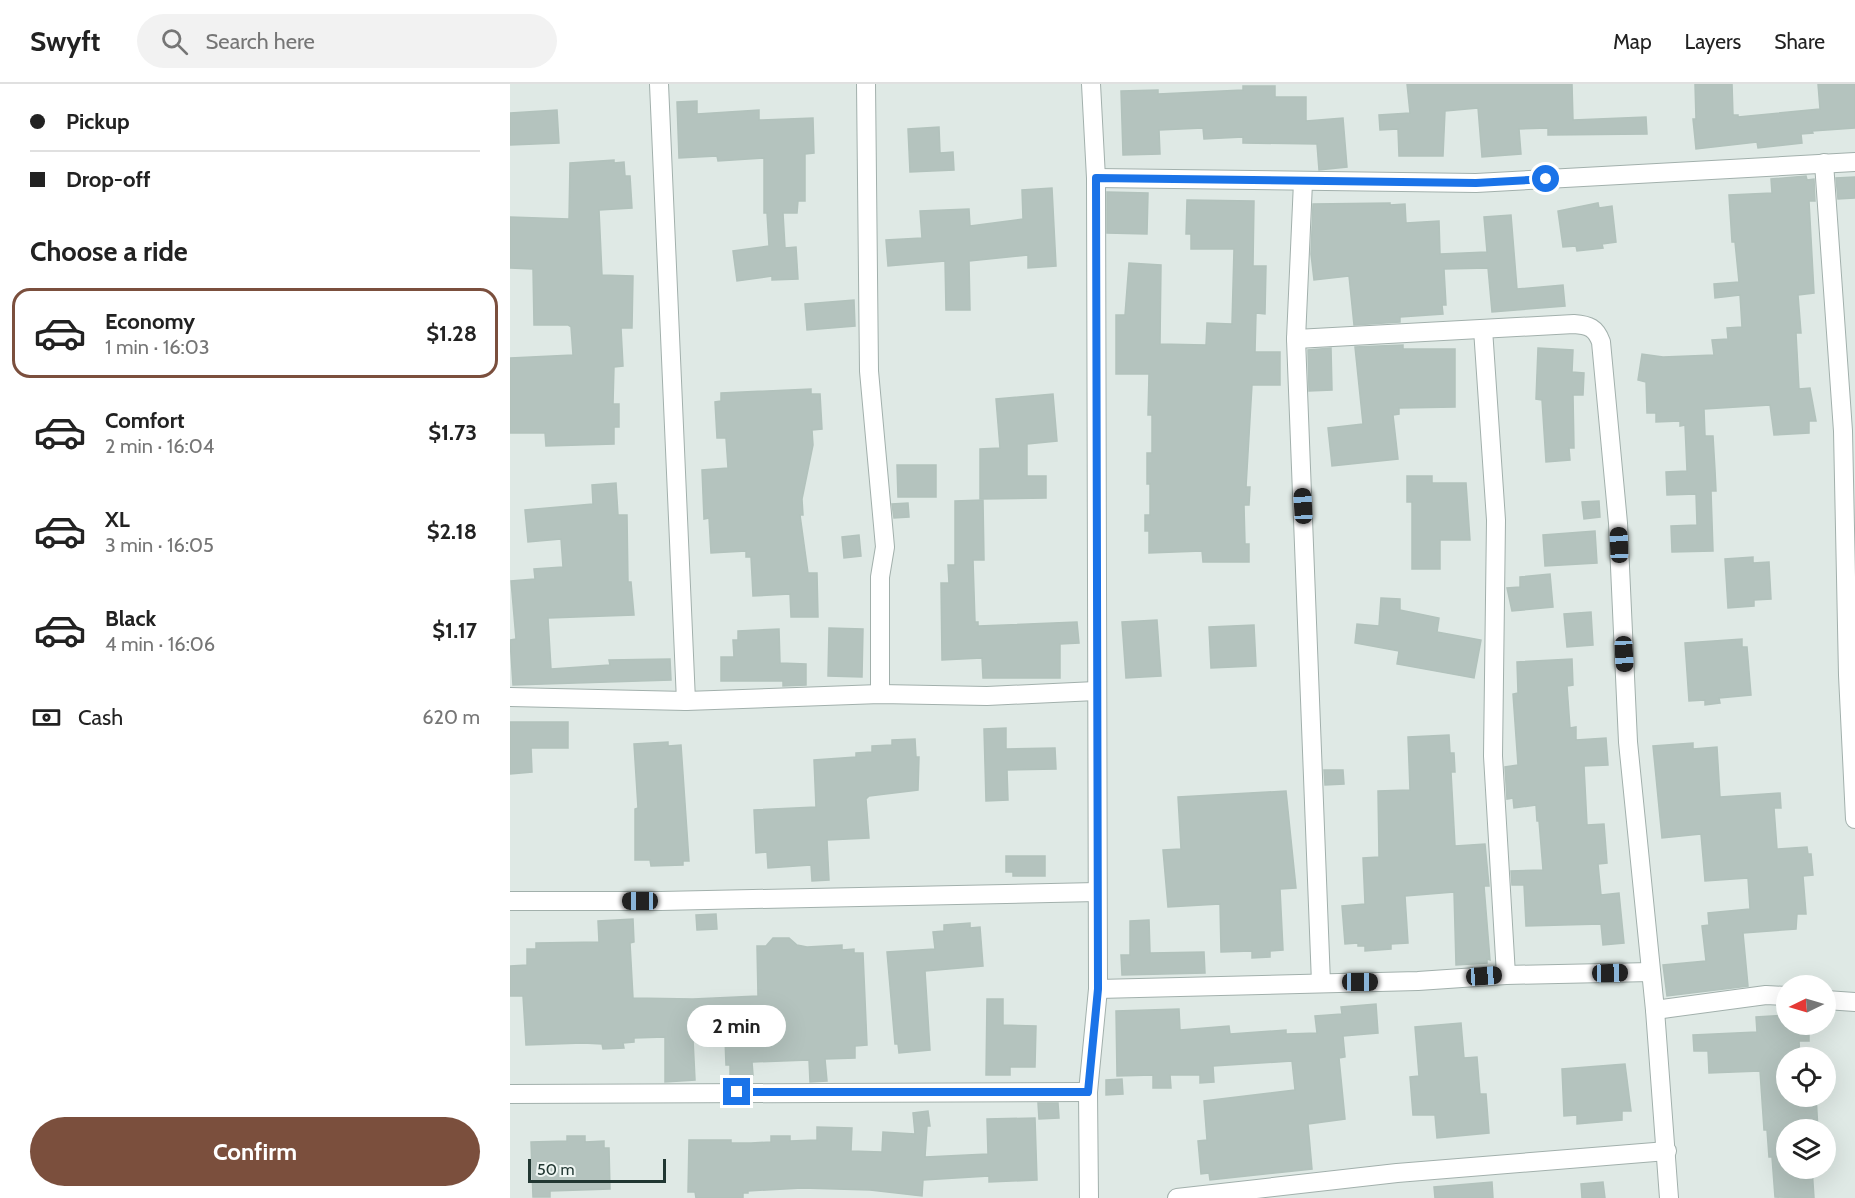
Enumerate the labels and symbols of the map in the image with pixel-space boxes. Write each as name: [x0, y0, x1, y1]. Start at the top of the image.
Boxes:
route start: [1532, 165, 1559, 192]
car: [1293, 488, 1313, 524]
car: [1609, 527, 1629, 563]
car: [1614, 636, 1634, 672]
car: [622, 892, 658, 910]
car: [1592, 964, 1628, 982]
car: [1465, 966, 1503, 986]
car: [1342, 973, 1378, 991]
north arrow: [1776, 975, 1836, 1035]
callout: 2 min: [688, 1005, 786, 1047]
route end: [723, 1078, 750, 1105]
scale bar: [528, 1156, 666, 1184]

